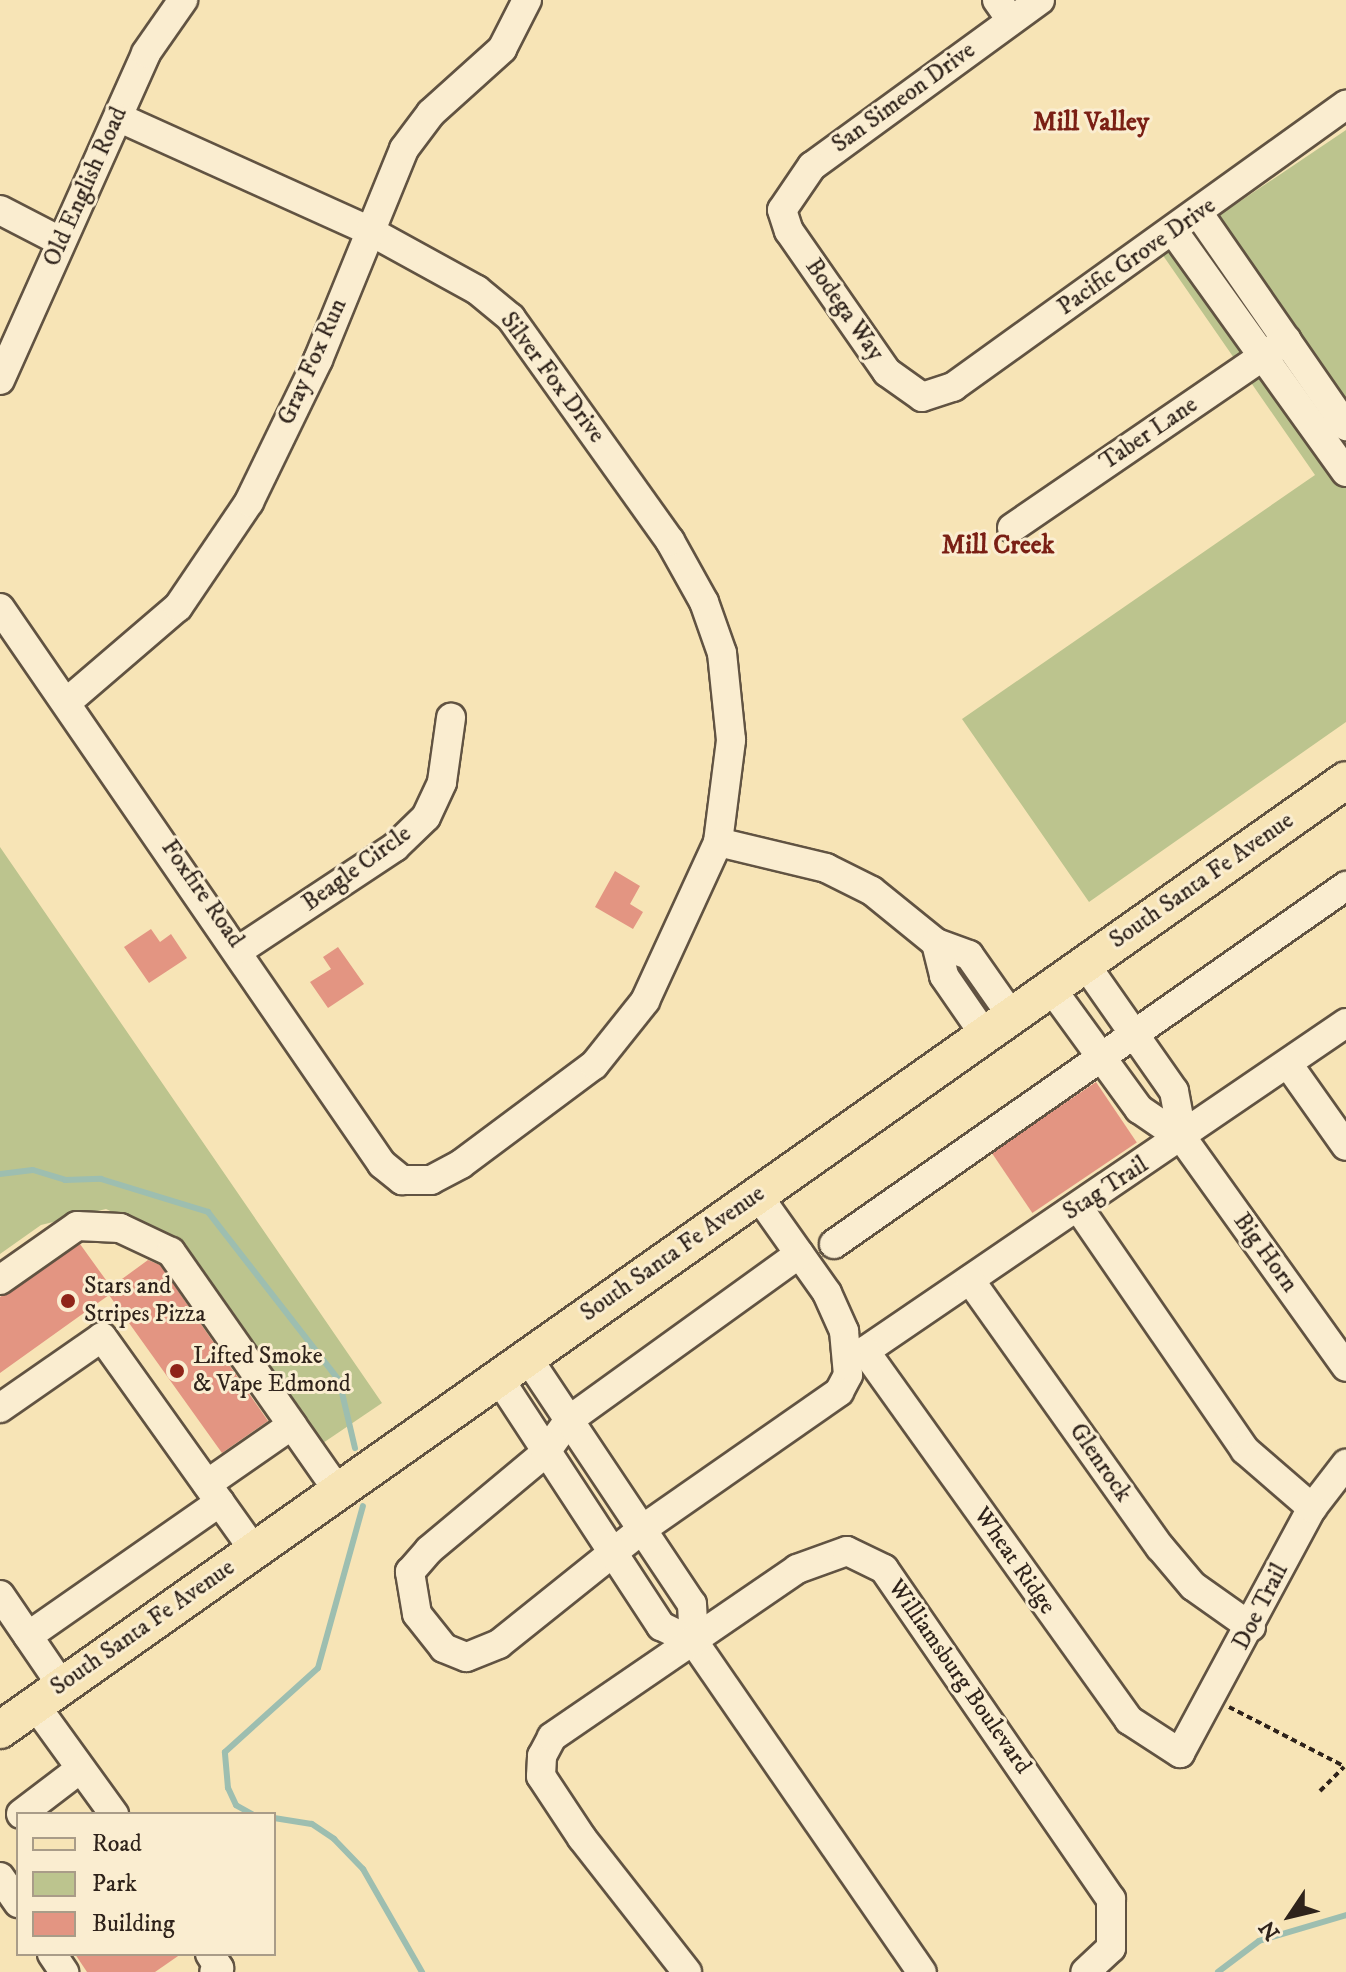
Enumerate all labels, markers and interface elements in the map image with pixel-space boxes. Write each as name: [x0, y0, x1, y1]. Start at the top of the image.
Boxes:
street label: San Simeon Drive: [827, 36, 981, 160]
street label: Old English Road: [38, 103, 134, 271]
district label: Mill Valley: [1033, 107, 1149, 139]
street label: Pacific Grove Drive: [1053, 192, 1221, 322]
street label: Bodega Way: [798, 253, 890, 367]
street label: Gray Fox Run: [272, 295, 354, 429]
street label: Silver Fox Drive: [493, 307, 611, 449]
street label: Taber Lane: [1095, 391, 1203, 477]
district label: Mill Creek: [942, 530, 1054, 562]
street label: South Santa Fe Avenue: [1104, 807, 1300, 955]
street label: Beagle Circle: [297, 820, 417, 918]
street label: Foxfire Road: [154, 835, 250, 953]
street label: Stag Trail: [1058, 1151, 1154, 1227]
street label: South Santa Fe Avenue: [575, 1180, 771, 1328]
street label: Big Horn: [1227, 1208, 1303, 1298]
place label: Stars and Stripes Pizza: [84, 1273, 206, 1329]
marker: Stars and Stripes Pizza: [59, 1292, 77, 1310]
place label: Lifted Smoke & Vape Edmond: [193, 1343, 351, 1399]
marker: Lifted Smoke & Vape Edmond: [168, 1362, 186, 1380]
street label: Glenrock: [1063, 1418, 1137, 1508]
street label: Wheat Ridge: [967, 1502, 1061, 1620]
street label: South Santa Fe Avenue: [45, 1554, 241, 1702]
street label: Doe Trail: [1227, 1559, 1295, 1655]
street label: Williamsburg Boulevard: [881, 1574, 1037, 1780]
legend: [16, 1812, 276, 1956]
text: Road: [92, 1829, 142, 1859]
text: Park: [92, 1869, 137, 1899]
north arrow: [1250, 1876, 1330, 1956]
text: Building: [92, 1909, 175, 1939]
text: N: [1254, 1915, 1286, 1945]

